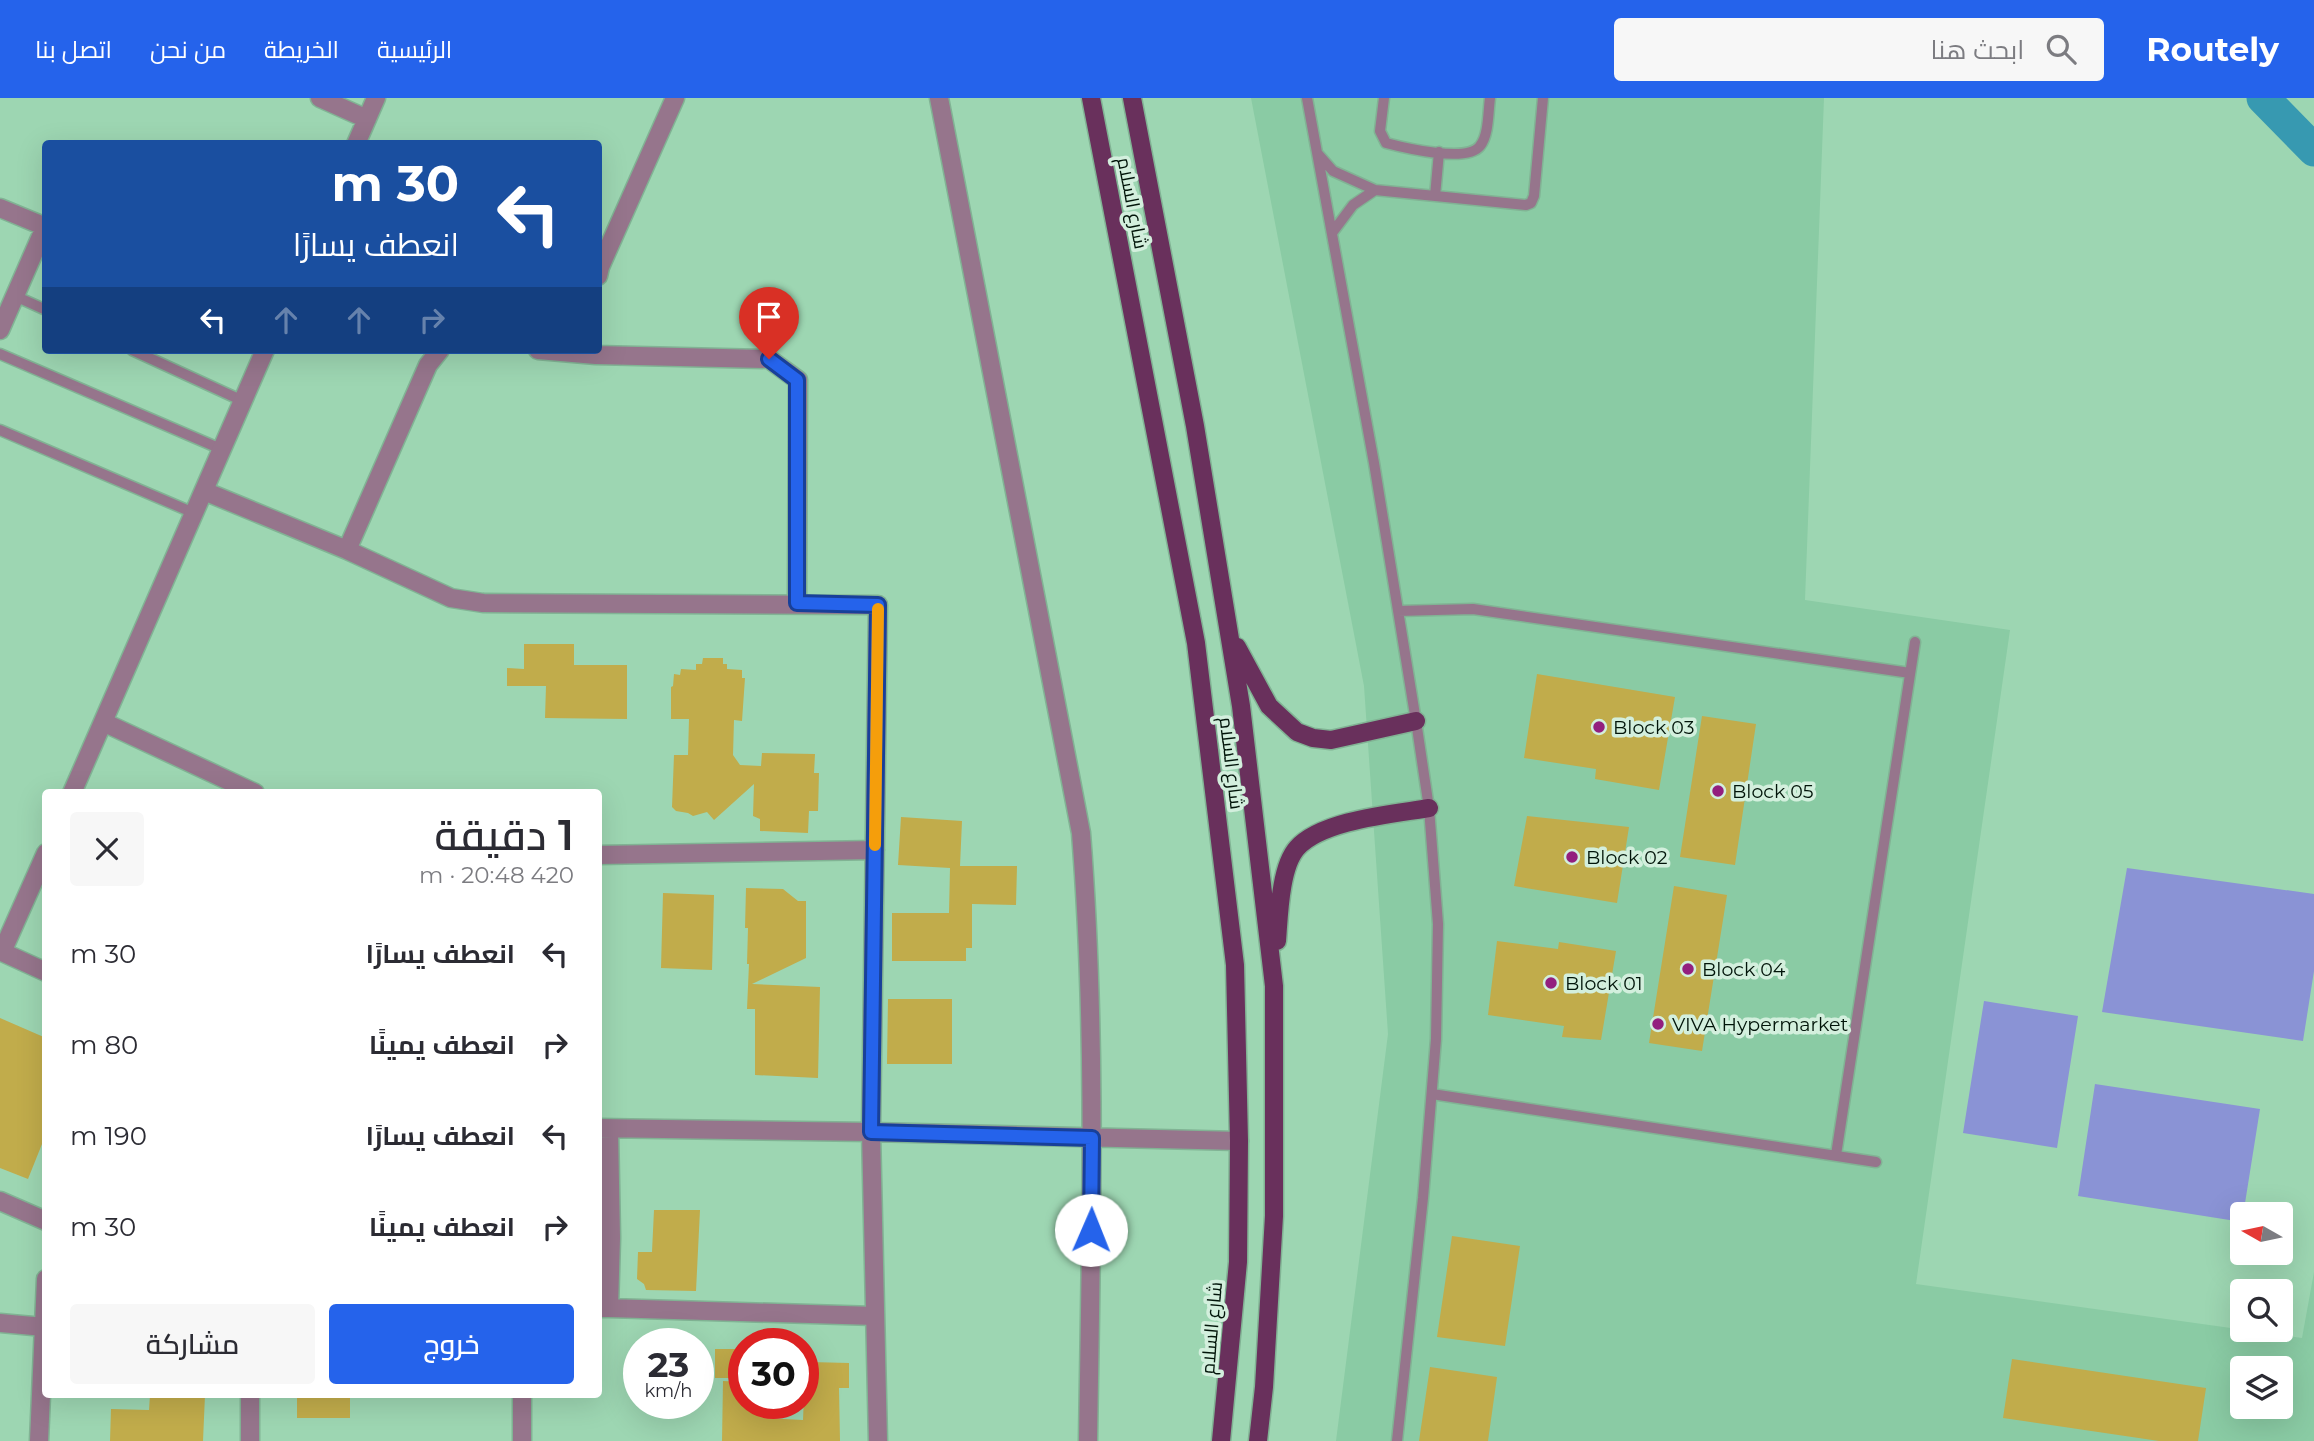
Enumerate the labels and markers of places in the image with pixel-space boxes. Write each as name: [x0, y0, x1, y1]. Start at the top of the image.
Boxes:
pin: [739, 287, 799, 359]
place label: Block 03: [1613, 716, 1694, 739]
marker: Block 03: [1591, 719, 1607, 735]
place label: Block 05: [1732, 780, 1814, 803]
marker: Block 05: [1710, 783, 1726, 799]
place label: Block 02: [1586, 846, 1668, 869]
marker: Block 02: [1564, 849, 1580, 865]
place label: Block 04: [1702, 958, 1786, 981]
marker: Block 04: [1680, 961, 1696, 977]
place label: Block 01: [1565, 972, 1643, 995]
marker: Block 01: [1543, 975, 1559, 991]
place label: VIVA Hypermarket: [1672, 1013, 1848, 1036]
marker: VIVA Hypermarket: [1650, 1016, 1666, 1032]

